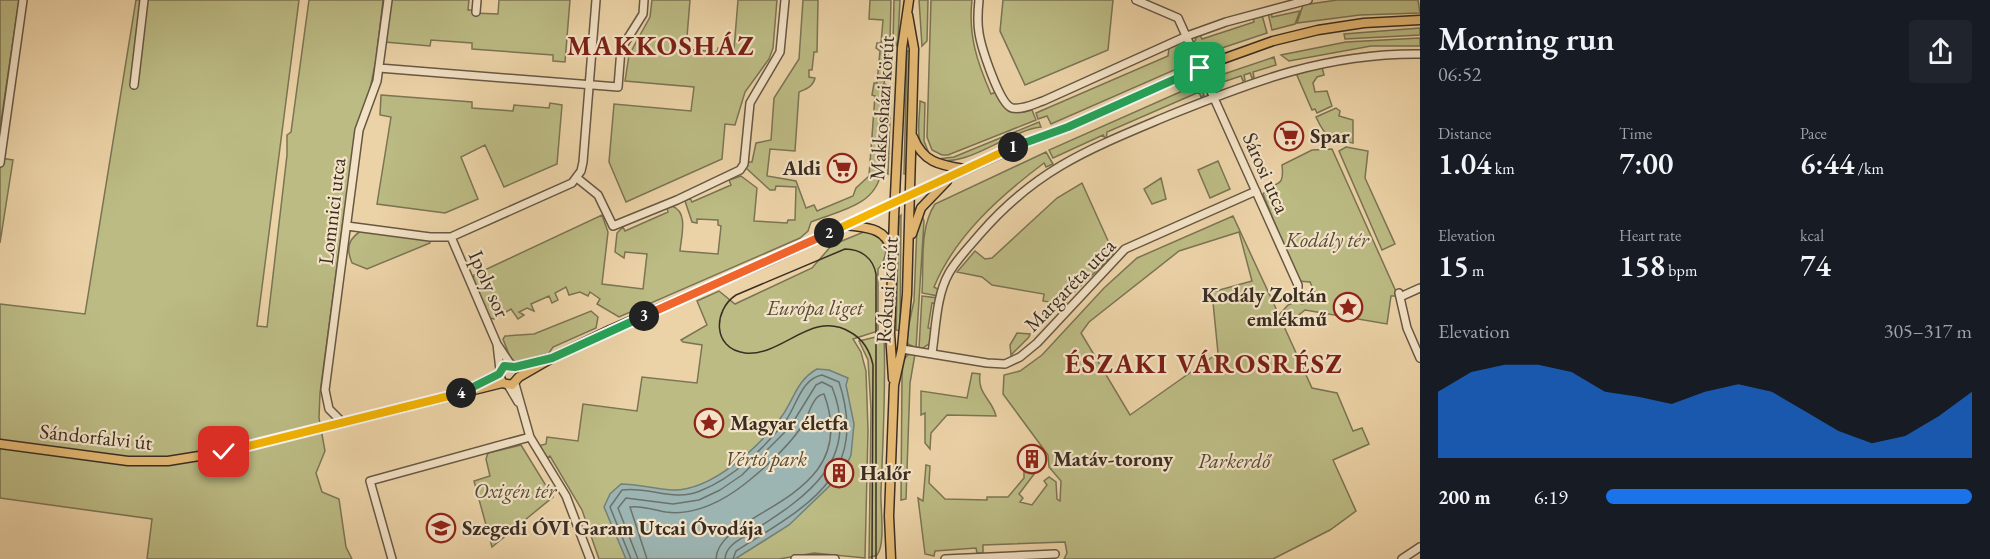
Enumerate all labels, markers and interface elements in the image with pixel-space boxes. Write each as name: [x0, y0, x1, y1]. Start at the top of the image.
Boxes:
text: Morning run: [1438, 17, 1615, 60]
button: share: [1909, 20, 1972, 83]
district label: MAKKOSHÁZ: [567, 28, 755, 63]
street label: Makkosházi körút: [863, 34, 900, 181]
pin: [1174, 42, 1225, 93]
icon: arrive: [1183, 51, 1216, 84]
text: 06:52: [1438, 61, 1481, 87]
supermarket icon: Spar: [1273, 120, 1305, 152]
place label: Spar: [1310, 122, 1350, 149]
text: Distance: [1438, 123, 1491, 144]
text: Time: [1619, 123, 1652, 144]
text: Pace: [1800, 123, 1827, 144]
street label: Sárosi utca: [1237, 128, 1297, 218]
pin: 1: [998, 132, 1028, 162]
text: 1: [1009, 136, 1017, 157]
text: 1.04: [1438, 144, 1491, 183]
text: 7:00: [1619, 144, 1673, 183]
text: 6:44: [1800, 144, 1854, 183]
supermarket icon: Aldi: [826, 152, 858, 184]
place label: Aldi: [781, 154, 821, 181]
street label: Lomnici utca: [312, 155, 352, 266]
text: km: [1491, 158, 1515, 179]
text: /km: [1854, 158, 1884, 179]
pin: 2: [814, 218, 844, 248]
text: 2: [825, 222, 833, 243]
text: Elevation: [1438, 225, 1496, 246]
text: Heart rate: [1619, 225, 1681, 246]
text: kcal: [1800, 225, 1824, 246]
park label: Kodály tér: [1284, 226, 1370, 253]
street label: Margaréta utca: [1018, 232, 1121, 337]
street label: Rókusi körút: [869, 235, 904, 344]
street label: Ipoly sor: [463, 246, 516, 322]
text: 15: [1438, 246, 1469, 285]
text: 158: [1619, 246, 1665, 285]
text: 74: [1800, 246, 1831, 285]
text: m: [1469, 260, 1484, 281]
text: bpm: [1665, 260, 1697, 281]
place label: Kodály Zoltán emlékmű: [1202, 281, 1327, 332]
place icon: Kodály Zoltán emlékmű: [1332, 291, 1364, 323]
park label: Európa liget: [766, 294, 864, 321]
pin: 3: [629, 301, 659, 331]
text: 3: [640, 305, 648, 326]
text: Elevation: [1438, 318, 1510, 344]
text: 305–317 m: [1884, 318, 1972, 344]
district label: ÉSZAKI VÁROSRÉSZ: [1065, 346, 1343, 381]
pin: 4: [446, 378, 476, 408]
text: 4: [457, 382, 465, 403]
place icon: Magyar életfa: [693, 407, 725, 439]
place label: Magyar életfa: [730, 409, 849, 436]
street label: Sándorfalvi út: [38, 417, 154, 456]
pin: [198, 426, 249, 477]
icon: check: [207, 435, 240, 468]
building icon: Matáv-torony: [1016, 443, 1048, 475]
park label: Vértó park: [725, 445, 807, 472]
place label: Matáv-torony: [1053, 445, 1174, 472]
park label: Parkerdő: [1198, 447, 1272, 474]
building icon: Halőr: [823, 457, 855, 489]
place label: Halőr: [860, 459, 911, 486]
park label: Oxigén tér: [474, 477, 557, 504]
text: 200 m: [1438, 484, 1491, 510]
text: 6:19: [1534, 484, 1568, 510]
school or university icon: Szegedi ÓVI Garam Utcai Óvodája: [425, 512, 457, 544]
place label: Szegedi ÓVI Garam Utcai Óvodája: [462, 514, 764, 541]

